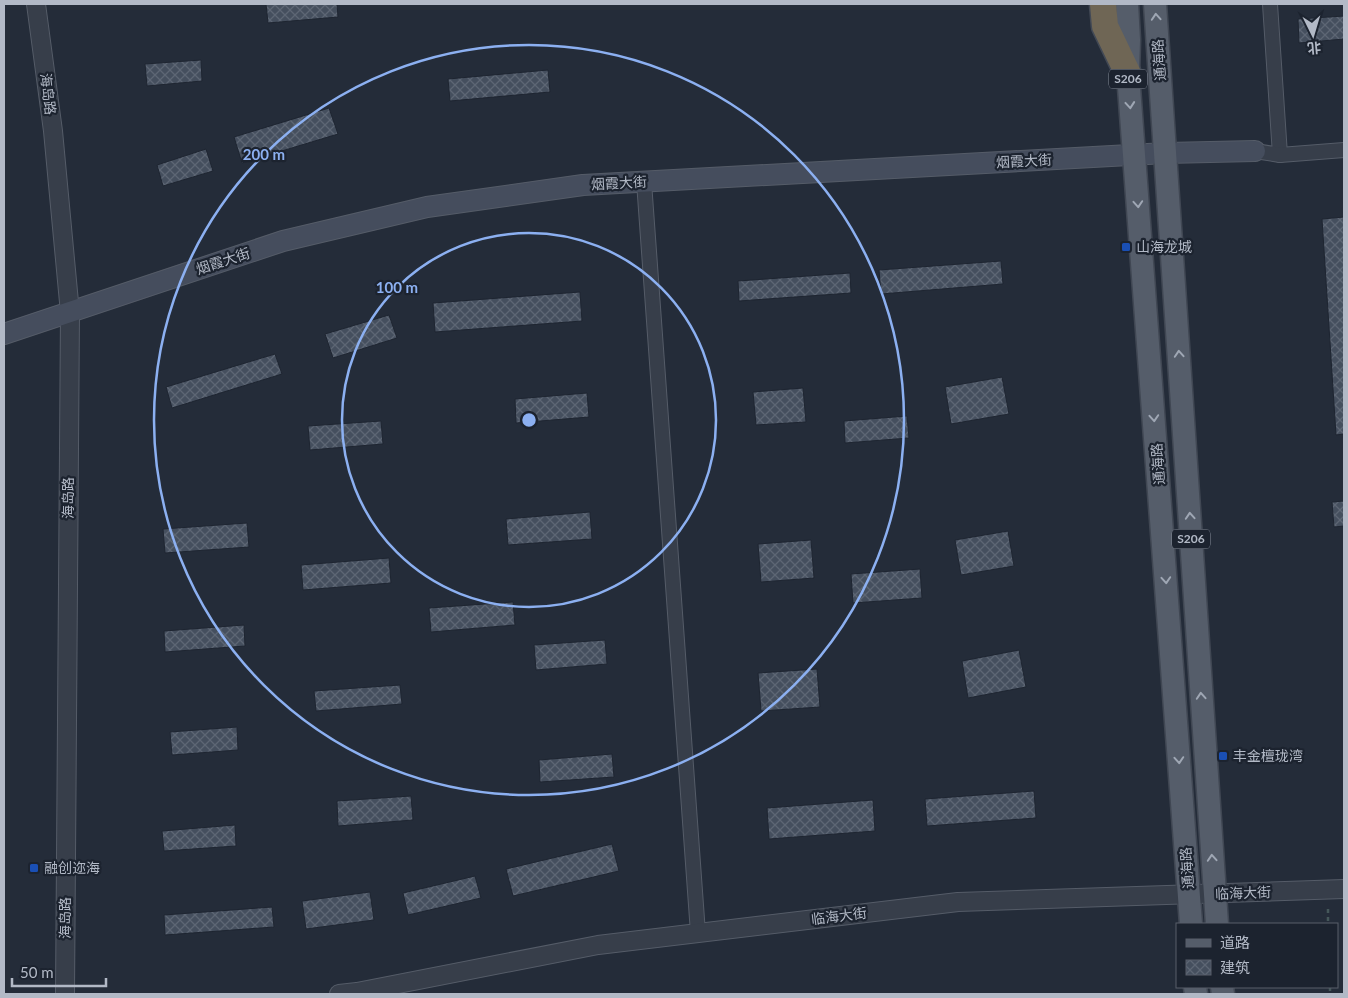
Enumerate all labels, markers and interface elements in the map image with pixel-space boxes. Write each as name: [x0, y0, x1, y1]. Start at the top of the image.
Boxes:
north arrow: [1288, 10, 1338, 60]
one-way arrow: [1150, 13, 1161, 21]
street label: 通海路: [1149, 38, 1168, 82]
text: 北: [1306, 39, 1322, 58]
road number: S206: [1109, 70, 1147, 88]
street label: 海岛路: [38, 72, 59, 116]
one-way arrow: [1125, 101, 1136, 109]
text: 200 m: [243, 145, 285, 163]
street label: 烟霞大街: [996, 151, 1052, 170]
street label: 烟霞大街: [591, 173, 647, 192]
one-way arrow: [1133, 200, 1144, 208]
place label: 山海龙城: [1136, 238, 1192, 255]
marker: 山海龙城: [1120, 241, 1132, 253]
street label: 烟霞大街: [194, 244, 252, 277]
text: 100 m: [376, 278, 418, 296]
one-way arrow: [1174, 350, 1185, 358]
centre of rings: [520, 411, 538, 429]
one-way arrow: [1149, 414, 1160, 422]
street label: 通海路: [1148, 442, 1167, 486]
street label: 海岛路: [59, 477, 76, 519]
one-way arrow: [1184, 512, 1195, 520]
road number: S206: [1172, 530, 1210, 548]
one-way arrow: [1160, 576, 1171, 584]
one-way arrow: [1196, 692, 1207, 700]
place label: 丰金檀珑湾: [1233, 747, 1303, 764]
marker: 丰金檀珑湾: [1217, 750, 1229, 762]
one-way arrow: [1174, 756, 1185, 764]
street label: 通海路: [1177, 846, 1196, 890]
one-way arrow: [1207, 854, 1218, 862]
place label: 融创迩海: [44, 859, 100, 876]
marker: 融创迩海: [28, 862, 40, 874]
street label: 临海大街: [1215, 883, 1271, 902]
street label: 海岛路: [56, 897, 73, 939]
street label: 临海大街: [810, 904, 868, 927]
legend: [1176, 923, 1338, 988]
text: 道路: [1220, 933, 1250, 951]
scale bar: [12, 956, 106, 988]
text: 建筑: [1220, 958, 1250, 976]
text: 50 m: [20, 963, 54, 981]

